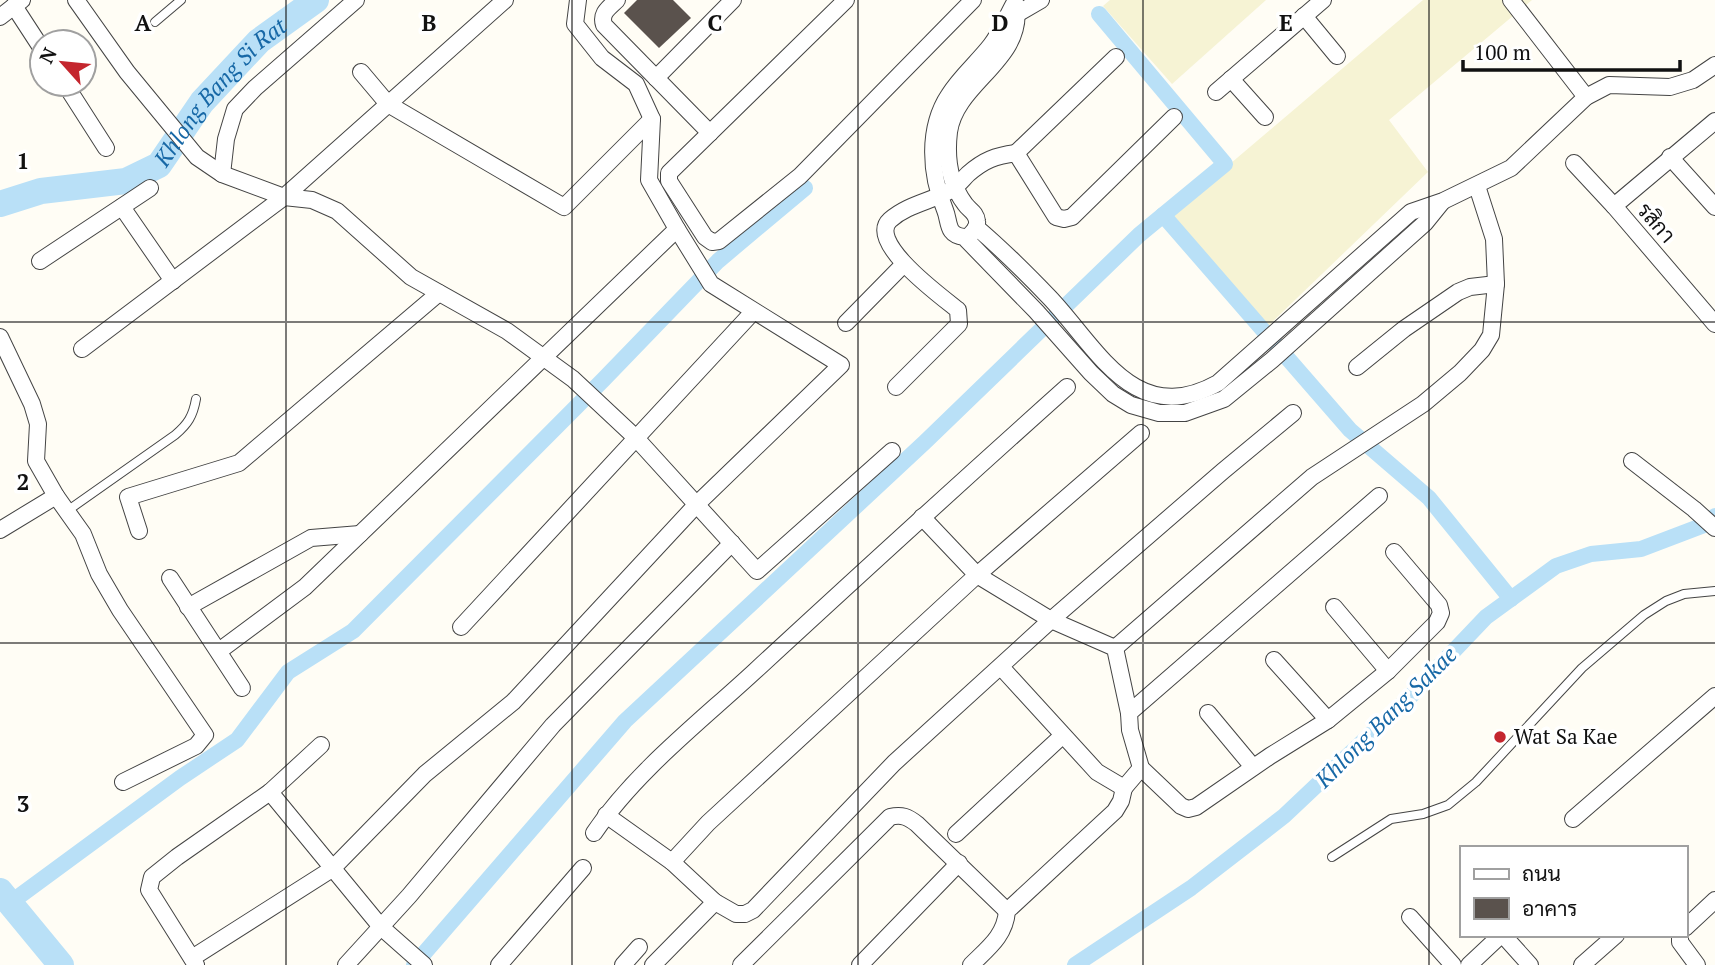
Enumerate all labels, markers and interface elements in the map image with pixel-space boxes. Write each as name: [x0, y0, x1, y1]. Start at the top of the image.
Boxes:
text: A: [135, 7, 152, 38]
text: B: [422, 7, 437, 38]
text: C: [708, 7, 723, 38]
text: D: [992, 7, 1009, 38]
text: E: [1279, 7, 1293, 38]
water label: Khlong Bang Si Rat: [146, 10, 293, 173]
north arrow: [28, 28, 98, 98]
scale bar: [1463, 28, 1680, 72]
text: 100 m: [1474, 38, 1531, 66]
text: N: [33, 42, 62, 67]
text: 1: [17, 145, 30, 176]
street label: รสิกา: [1632, 196, 1682, 248]
text: 2: [17, 466, 30, 497]
water label: Khlong Bang Sakae: [1307, 639, 1463, 795]
place label: Wat Sa Kae: [1514, 722, 1617, 750]
marker: Wat Sa Kae: [1492, 729, 1508, 745]
text: 3: [17, 788, 30, 819]
legend: [1460, 846, 1687, 937]
text: ถนน: [1522, 859, 1561, 887]
text: อาคาร: [1522, 894, 1578, 922]

